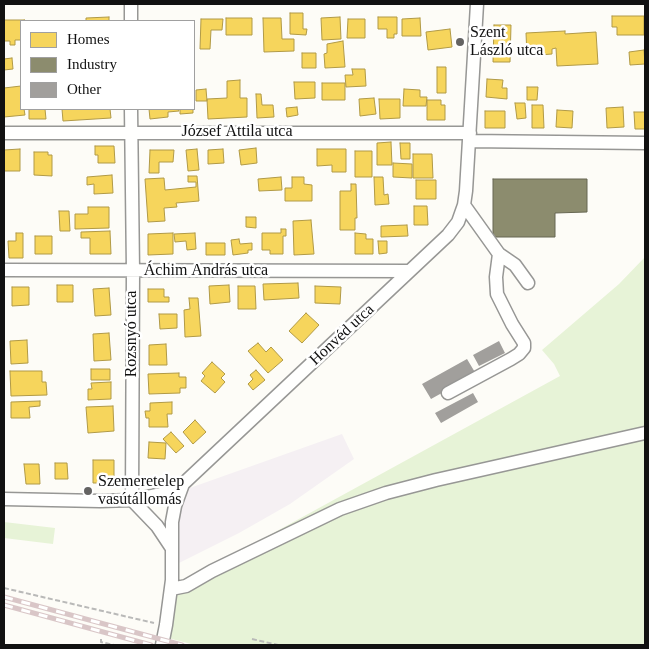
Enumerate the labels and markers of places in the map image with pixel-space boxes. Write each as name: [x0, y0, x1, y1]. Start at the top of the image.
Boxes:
place label: Szent László utca: [470, 23, 543, 61]
marker: Szent László utca: [454, 36, 466, 48]
place label: Szemeretelep vasútállomás: [98, 472, 184, 510]
marker: Szemeretelep vasútállomás: [82, 485, 94, 497]

